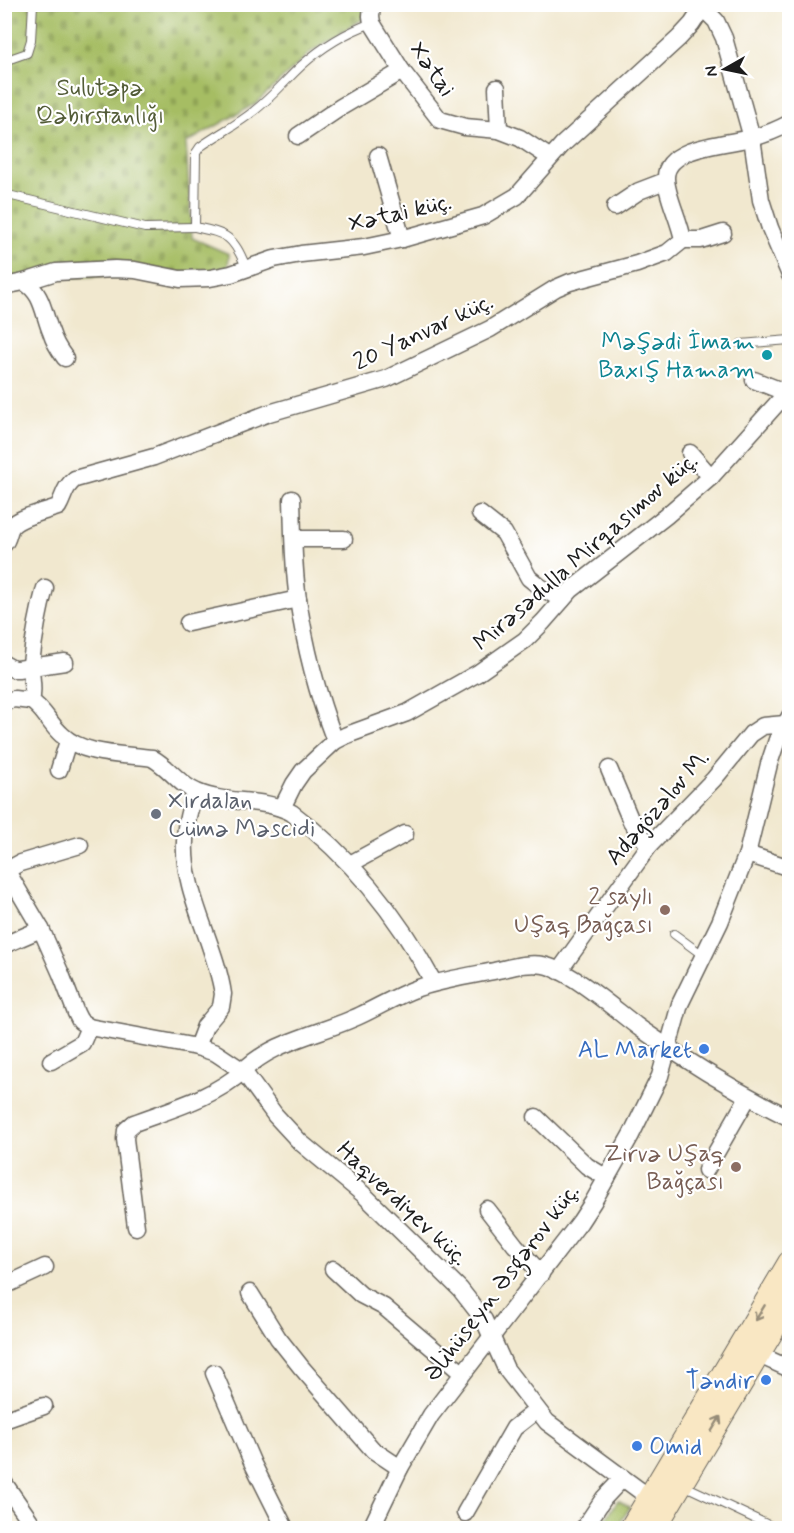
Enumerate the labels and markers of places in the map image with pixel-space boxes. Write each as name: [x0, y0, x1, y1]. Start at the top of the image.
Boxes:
place label: Məşədi İmam Baxış Hamam: [598, 327, 755, 386]
marker: Məşədi İmam Baxış Hamam: [760, 348, 774, 362]
place label: Xırdalan Cümə Məscidi: [168, 786, 315, 845]
marker: Xırdalan Cümə Məscidi: [149, 807, 163, 821]
place label: 2 saylı Uşaq Bağçası: [514, 882, 653, 941]
marker: 2 saylı Uşaq Bağçası: [658, 903, 672, 917]
place label: AL Market: [578, 1035, 692, 1066]
marker: AL Market: [697, 1042, 711, 1056]
place label: Zirvə Uşaq Bağçası: [604, 1139, 724, 1198]
marker: Zirvə Uşaq Bağçası: [729, 1160, 743, 1174]
place label: Təndir: [685, 1366, 755, 1397]
marker: Təndir: [759, 1373, 773, 1387]
place label: Omid: [649, 1432, 702, 1463]
marker: Omid: [630, 1439, 644, 1453]

